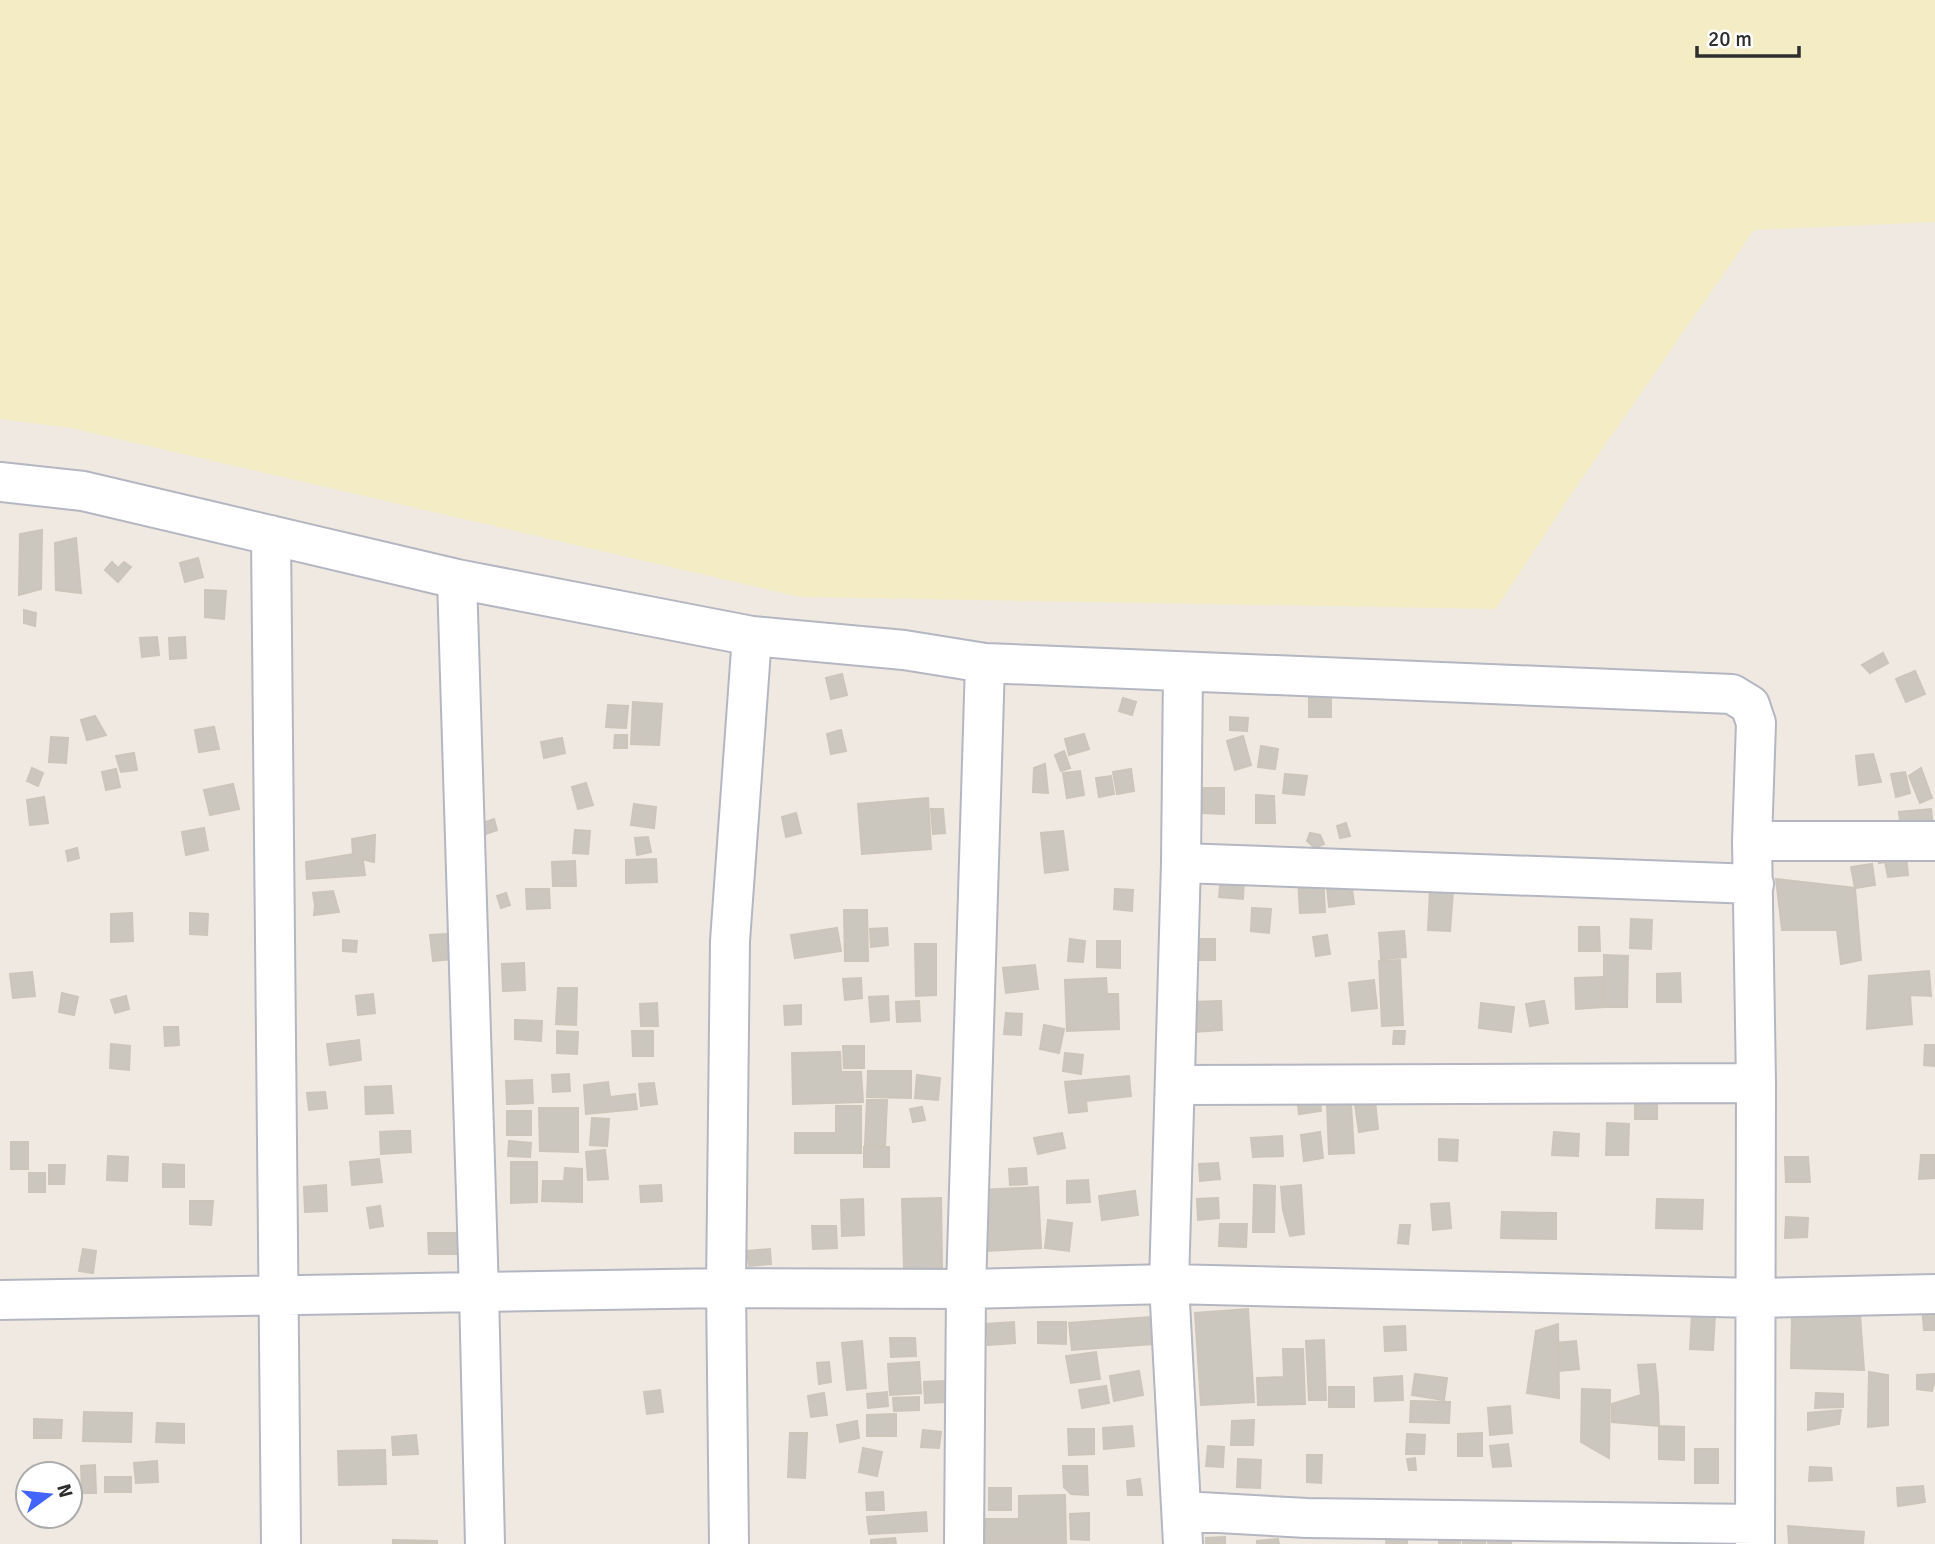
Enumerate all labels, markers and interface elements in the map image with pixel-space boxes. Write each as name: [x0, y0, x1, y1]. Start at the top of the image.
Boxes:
scale bar: [1697, 14, 1798, 58]
text: 20 m: [1708, 26, 1752, 52]
north arrow: [14, 1460, 84, 1530]
text: N: [51, 1481, 78, 1500]

